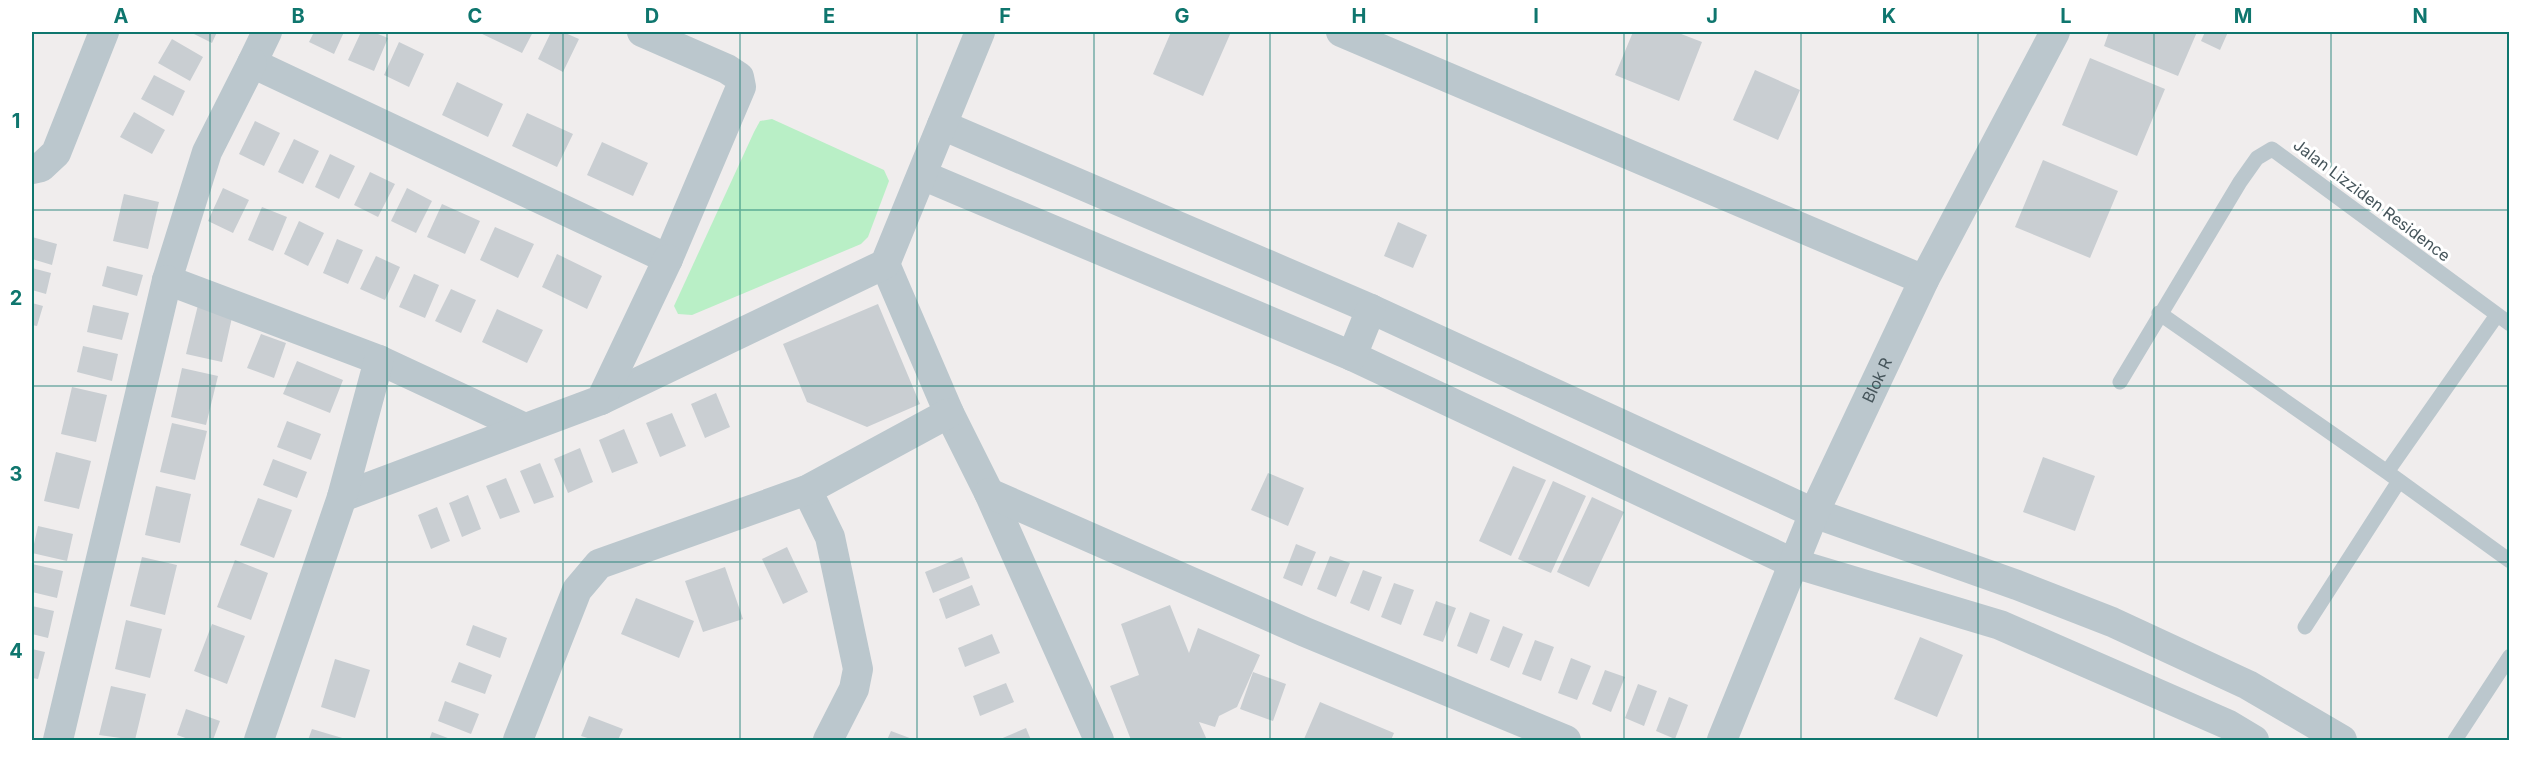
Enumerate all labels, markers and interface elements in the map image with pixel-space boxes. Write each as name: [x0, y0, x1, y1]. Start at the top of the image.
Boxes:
text: A: [114, 4, 129, 28]
text: B: [291, 4, 305, 28]
text: C: [468, 4, 482, 28]
text: D: [645, 4, 659, 28]
text: E: [823, 4, 835, 28]
text: F: [999, 4, 1011, 28]
text: G: [1174, 4, 1190, 28]
text: H: [1352, 4, 1366, 28]
text: I: [1533, 4, 1539, 28]
text: J: [1706, 4, 1718, 28]
text: K: [1882, 4, 1896, 28]
text: L: [2060, 4, 2072, 28]
text: M: [2234, 4, 2252, 28]
text: N: [2412, 4, 2428, 28]
text: 1: [12, 109, 20, 133]
street label: Jalan Lizziden Residence: [2290, 134, 2454, 266]
text: 2: [10, 286, 22, 310]
street label: Blok R: [1858, 354, 1896, 406]
text: 3: [10, 462, 22, 486]
text: 4: [9, 639, 23, 663]

